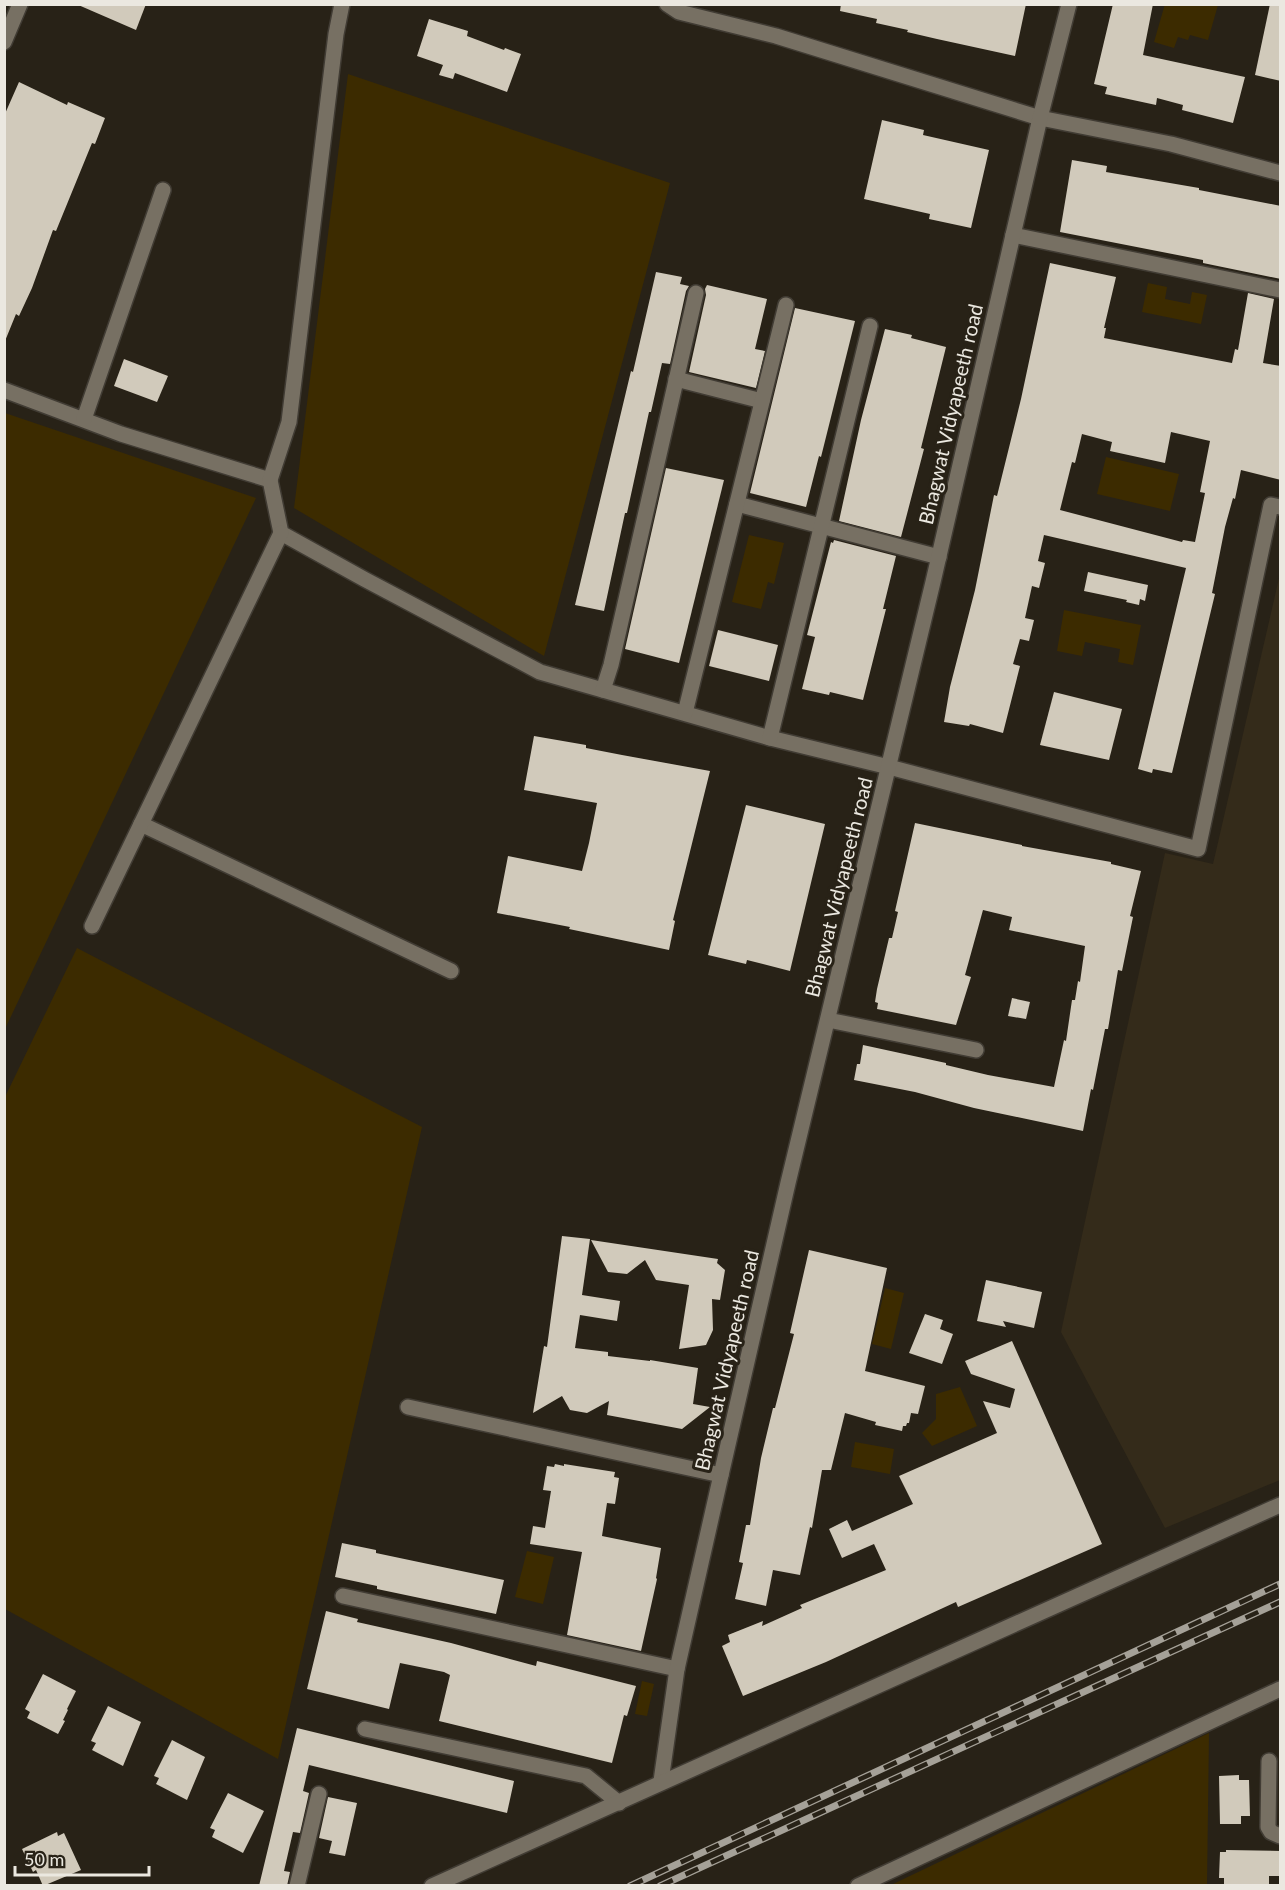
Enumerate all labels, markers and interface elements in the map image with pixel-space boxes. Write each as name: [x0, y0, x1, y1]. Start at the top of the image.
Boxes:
street label: Bhagwat Vidyapeeth road: [913, 301, 987, 527]
street label: Bhagwat Vidyapeeth road: [799, 775, 877, 999]
street label: Bhagwat Vidyapeeth road: [689, 1247, 763, 1473]
scale bar: [15, 1839, 148, 1877]
text: 50 m: [24, 1848, 64, 1870]

